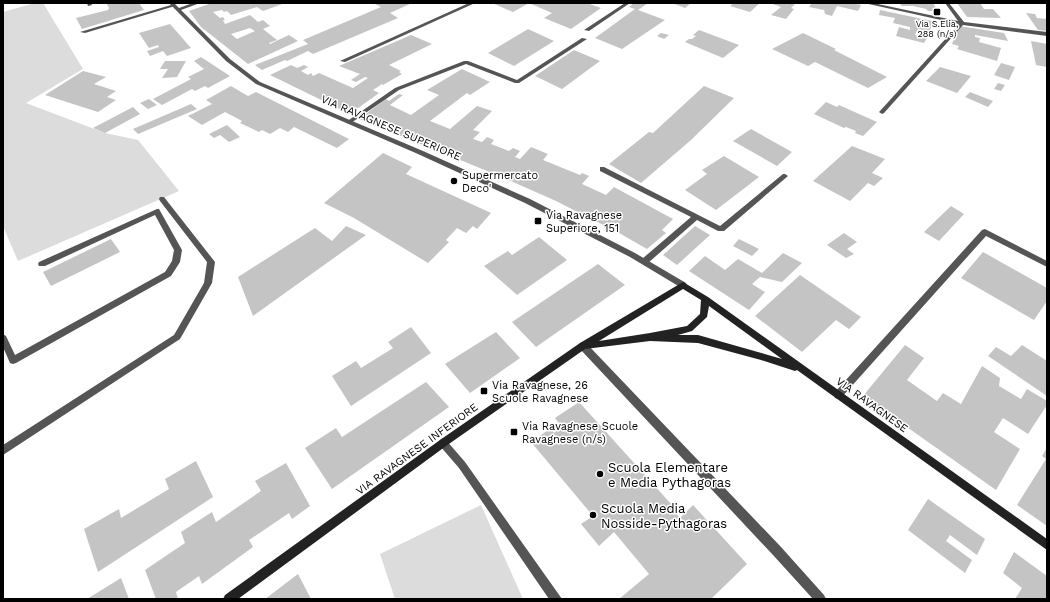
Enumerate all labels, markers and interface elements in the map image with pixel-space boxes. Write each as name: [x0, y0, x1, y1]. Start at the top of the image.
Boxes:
marker: Via S.Elia, 288 (n/s): [932, 7, 942, 17]
place label: Via S.Elia, 288 (n/s): [916, 19, 958, 39]
street label: VIA RAVAGNESE SUPERIORE: [319, 93, 463, 163]
place label: Supermercato Deco': [462, 169, 538, 195]
marker: Supermercato Deco': [449, 176, 459, 186]
place label: Via Ravagnese Superiore, 151: [546, 209, 622, 235]
marker: Via Ravagnese Superiore, 151: [533, 216, 543, 226]
street label: VIA RAVAGNESE: [834, 375, 910, 435]
place label: Via Ravagnese, 26 Scuole Ravagnese: [492, 379, 588, 405]
marker: Via Ravagnese, 26 Scuole Ravagnese: [479, 386, 489, 396]
street label: VIA RAVAGNESE INFERIORE: [354, 400, 480, 498]
place label: Via Ravagnese Scuole Ravagnese (n/s): [522, 420, 638, 446]
marker: Via Ravagnese Scuole Ravagnese (n/s): [509, 427, 519, 437]
place label: Scuola Elementare e Media Pythagoras: [608, 460, 731, 490]
marker: Scuola Elementare e Media Pythagoras: [595, 469, 605, 479]
place label: Scuola Media Nosside-Pythagoras: [601, 501, 727, 531]
marker: Scuola Media Nosside-Pythagoras: [588, 510, 598, 520]

